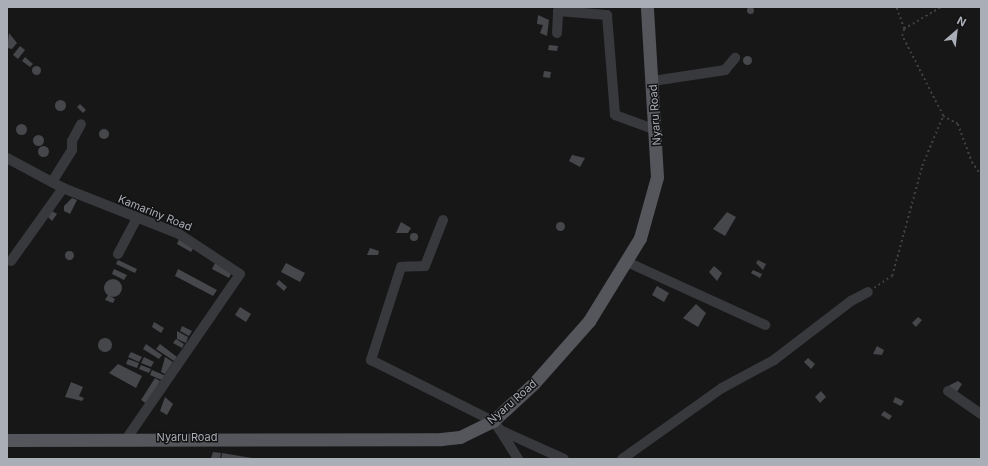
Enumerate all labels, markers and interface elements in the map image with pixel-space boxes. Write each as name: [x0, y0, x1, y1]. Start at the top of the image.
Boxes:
north arrow: [936, 12, 976, 52]
text: N: [955, 13, 969, 30]
street label: Nyaru Road: [646, 84, 664, 146]
street label: Kamariny Road: [116, 192, 194, 234]
street label: Nyaru Road: [485, 377, 539, 427]
street label: Nyaru Road: [157, 430, 217, 444]

